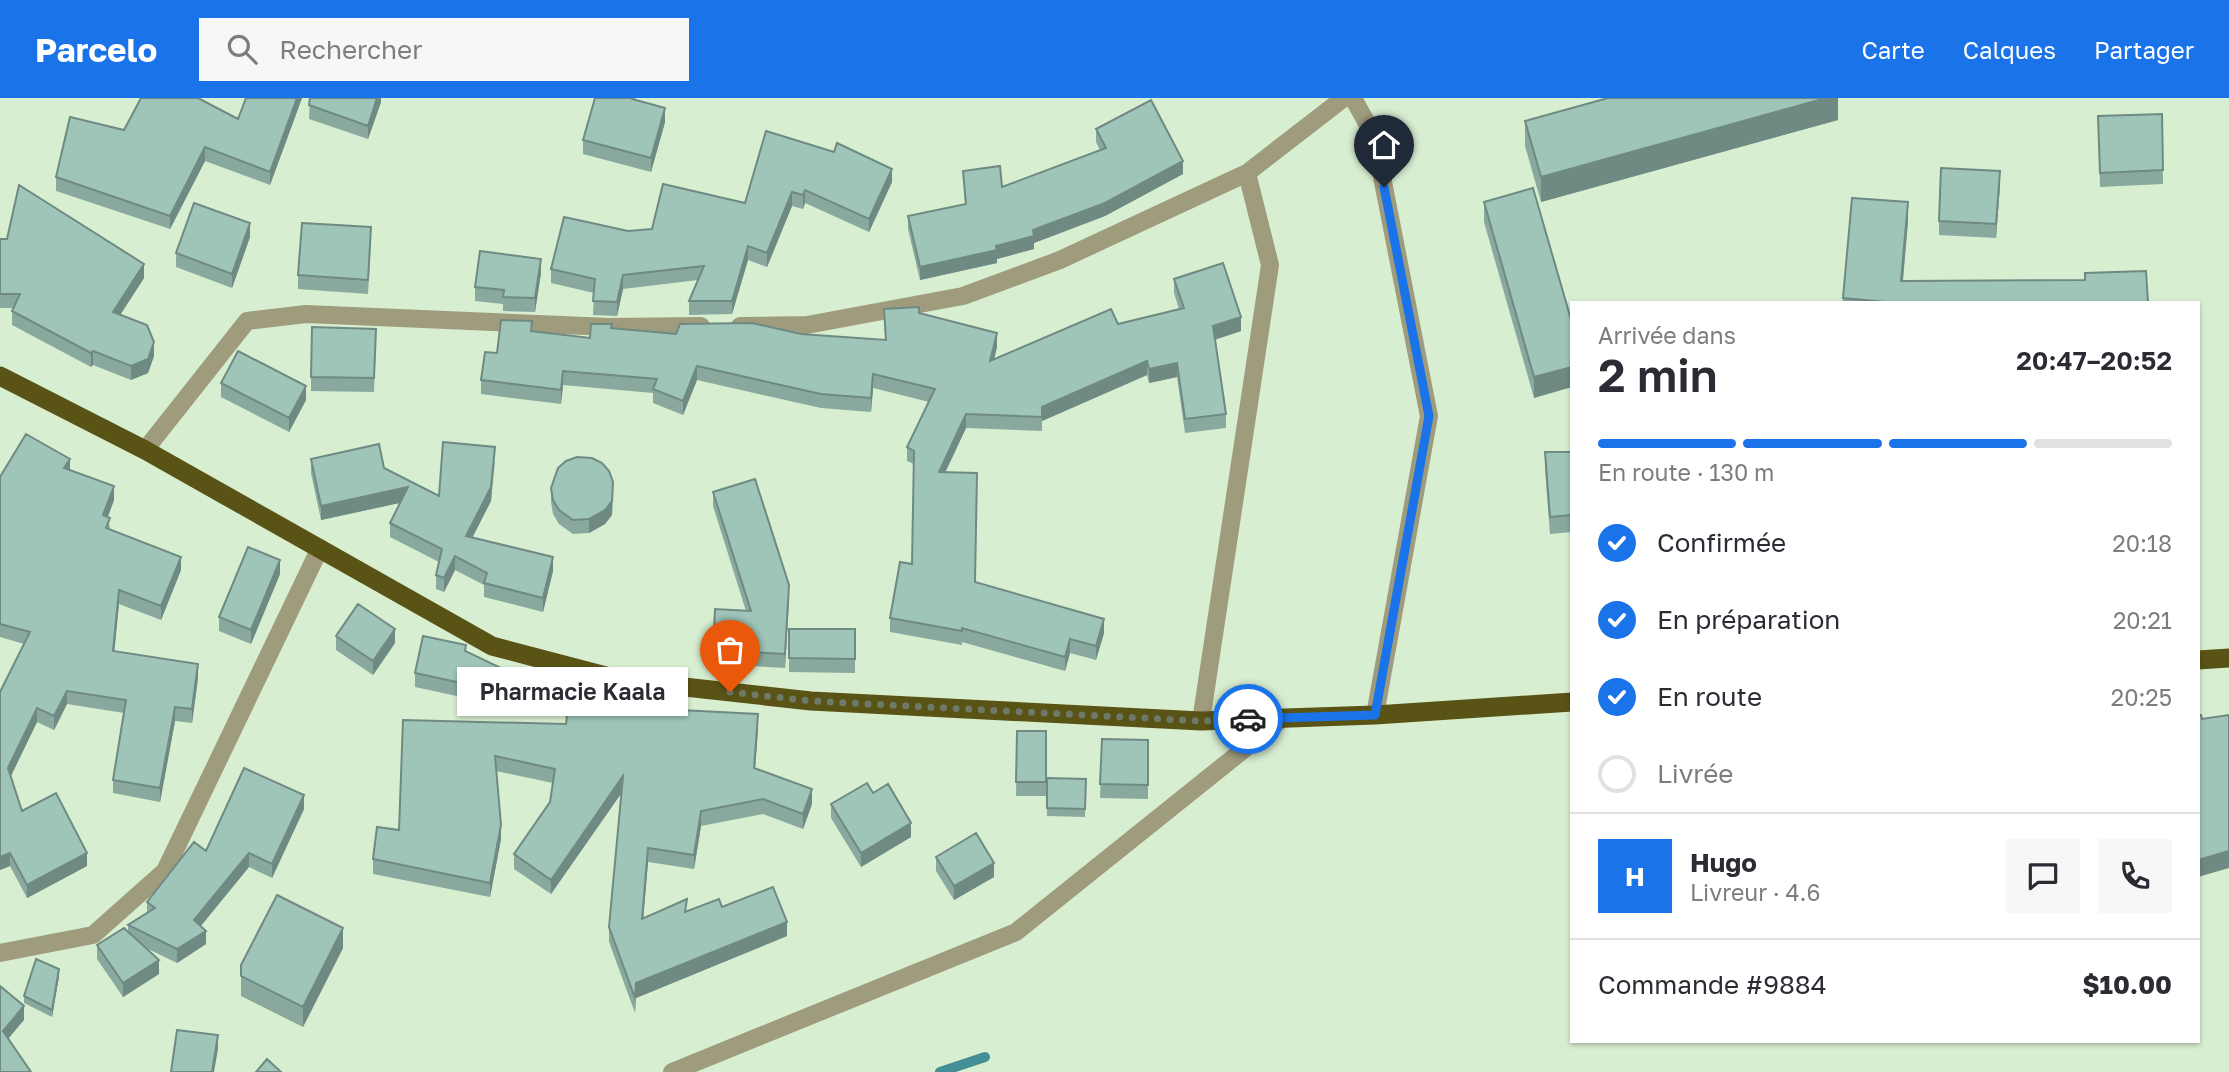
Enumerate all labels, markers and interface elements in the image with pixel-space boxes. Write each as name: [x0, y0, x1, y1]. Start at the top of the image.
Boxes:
search box: [199, 18, 689, 81]
text: Parcelo: [35, 30, 157, 69]
icon: search: [223, 30, 261, 68]
text: Rechercher: [279, 34, 422, 65]
text: Carte: [1861, 35, 1925, 64]
text: Calques: [1963, 35, 2056, 64]
text: Partager: [2094, 35, 2194, 64]
pin: [1354, 115, 1414, 187]
icon: home: [1365, 126, 1403, 164]
text: Arrivée dans: [1598, 321, 1736, 349]
text: 20:47–20:52: [2016, 345, 2172, 376]
text: 2 min: [1598, 347, 1718, 402]
text: En route · 130 m: [1598, 458, 1774, 486]
icon: check: [1598, 524, 1636, 562]
text: Confirmée: [1657, 527, 1786, 558]
text: 20:18: [2112, 529, 2172, 557]
icon: check: [1598, 601, 1636, 639]
text: En préparation: [1657, 604, 1840, 635]
text: 20:21: [2113, 606, 2172, 634]
pin: [700, 620, 760, 692]
icon: bag: [711, 631, 749, 669]
callout: Pharmacie Kaala: [457, 668, 688, 716]
text: Pharmacie Kaala: [479, 677, 666, 705]
icon: check: [1598, 678, 1636, 716]
text: En route: [1657, 681, 1762, 712]
text: 20:25: [2111, 683, 2172, 711]
courier: [1213, 684, 1283, 754]
icon: car: [1229, 700, 1267, 738]
text: Livrée: [1657, 758, 1733, 789]
button: chat: [2006, 839, 2080, 913]
button: phone: [2098, 839, 2172, 913]
text: Hugo: [1690, 847, 1757, 878]
text: H: [1625, 861, 1645, 892]
text: Livreur · 4.6: [1690, 878, 1820, 906]
text: Commande #9884: [1598, 969, 1827, 1000]
text: $10.00: [2082, 969, 2172, 1000]

